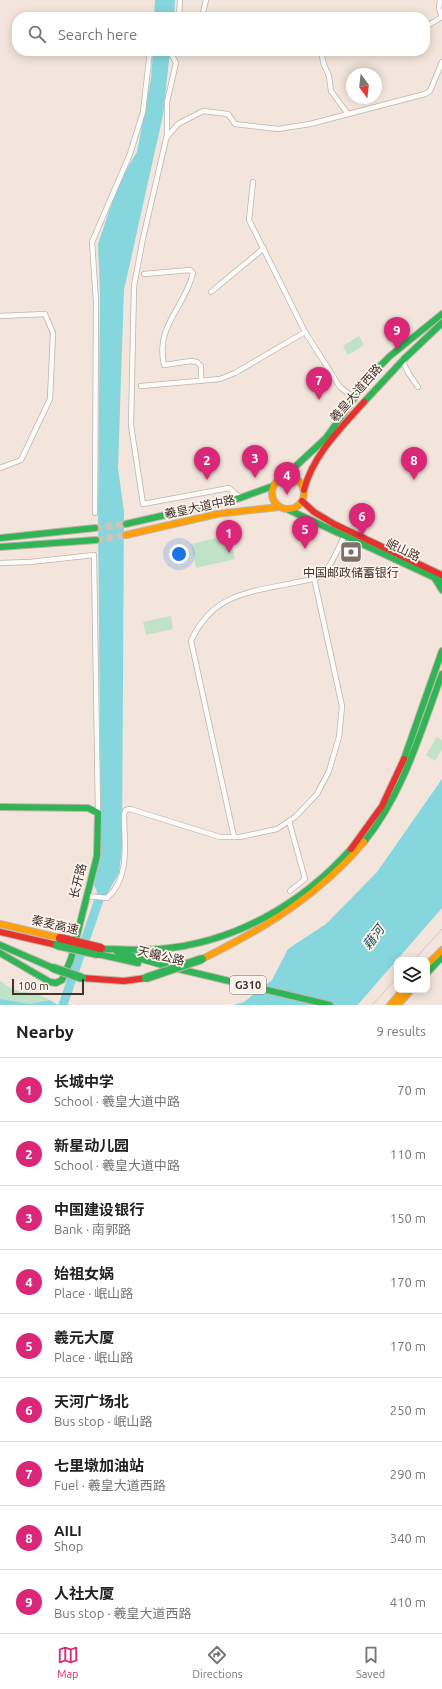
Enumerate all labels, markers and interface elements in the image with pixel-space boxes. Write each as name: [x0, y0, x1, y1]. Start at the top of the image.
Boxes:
search box: [12, 12, 430, 56]
icon: search: [26, 23, 48, 45]
text: Search here: [58, 26, 137, 43]
north arrow: [346, 68, 382, 104]
pin: 9: [384, 317, 410, 350]
street label: 羲皇大道西路: [327, 361, 384, 424]
pin: 7: [306, 367, 332, 400]
pin: 3: [242, 445, 268, 478]
pin: 2: [194, 447, 220, 480]
pin: 8: [401, 447, 427, 480]
pin: 4: [274, 462, 300, 495]
street label: 羲皇大道中路: [163, 493, 236, 520]
pin: 6: [349, 503, 375, 536]
pin: 5: [292, 516, 318, 549]
pin: 1: [216, 520, 242, 553]
street label: 岷山路: [384, 536, 422, 563]
bank icon: 中国邮政储蓄银行: [338, 539, 364, 565]
your location: [169, 544, 189, 564]
place label: 中国邮政储蓄银行: [303, 566, 399, 579]
street label: 长开路: [67, 862, 88, 900]
street label: 秦麦高速: [30, 913, 80, 936]
water label: 藉河: [360, 920, 388, 952]
street label: 天巉公路: [136, 944, 186, 967]
map controls: [394, 957, 430, 993]
button: layers: [394, 957, 430, 993]
road number: G310: [230, 976, 266, 994]
scale bar: [12, 977, 84, 996]
text: 100 m: [18, 980, 49, 992]
text: Nearby: [16, 1022, 74, 1041]
text: 9 results: [376, 1024, 426, 1038]
text: 长城中学: [54, 1073, 114, 1090]
text: 1: [25, 1083, 33, 1097]
text: 70 m: [397, 1083, 426, 1097]
text: School · 羲皇大道中路: [54, 1094, 180, 1108]
text: 新星动儿园: [54, 1137, 129, 1154]
text: 2: [25, 1147, 33, 1161]
text: 110 m: [390, 1147, 426, 1161]
text: School · 羲皇大道中路: [54, 1158, 180, 1172]
text: 中国建设银行: [54, 1201, 144, 1218]
text: 3: [25, 1211, 33, 1225]
text: 150 m: [390, 1211, 426, 1225]
text: Bank · 南郭路: [54, 1222, 131, 1236]
text: 始祖女娲: [54, 1265, 114, 1282]
text: 4: [25, 1275, 33, 1289]
text: 170 m: [390, 1275, 426, 1289]
text: Place · 岷山路: [54, 1286, 133, 1300]
text: 羲元大厦: [54, 1329, 114, 1346]
text: 5: [25, 1339, 33, 1353]
text: 170 m: [390, 1339, 426, 1353]
text: Place · 岷山路: [54, 1350, 133, 1364]
text: 天河广场北: [54, 1393, 129, 1410]
text: 6: [25, 1403, 33, 1417]
text: 250 m: [390, 1403, 426, 1417]
text: Bus stop · 岷山路: [54, 1414, 152, 1428]
text: 七里墩加油站: [54, 1457, 144, 1474]
text: 7: [25, 1467, 33, 1481]
text: 290 m: [390, 1467, 426, 1481]
text: Fuel · 羲皇大道西路: [54, 1478, 166, 1492]
text: AILI: [54, 1522, 82, 1539]
text: 8: [25, 1531, 33, 1545]
text: 340 m: [390, 1531, 426, 1545]
text: Shop: [54, 1539, 83, 1553]
text: 人社大厦: [54, 1585, 114, 1602]
text: 9: [25, 1595, 33, 1609]
text: 410 m: [390, 1595, 426, 1609]
text: Bus stop · 羲皇大道西路: [54, 1606, 191, 1620]
tab: Map: [57, 1644, 79, 1680]
tab: Directions: [192, 1644, 242, 1680]
tab: Saved: [356, 1644, 385, 1680]

